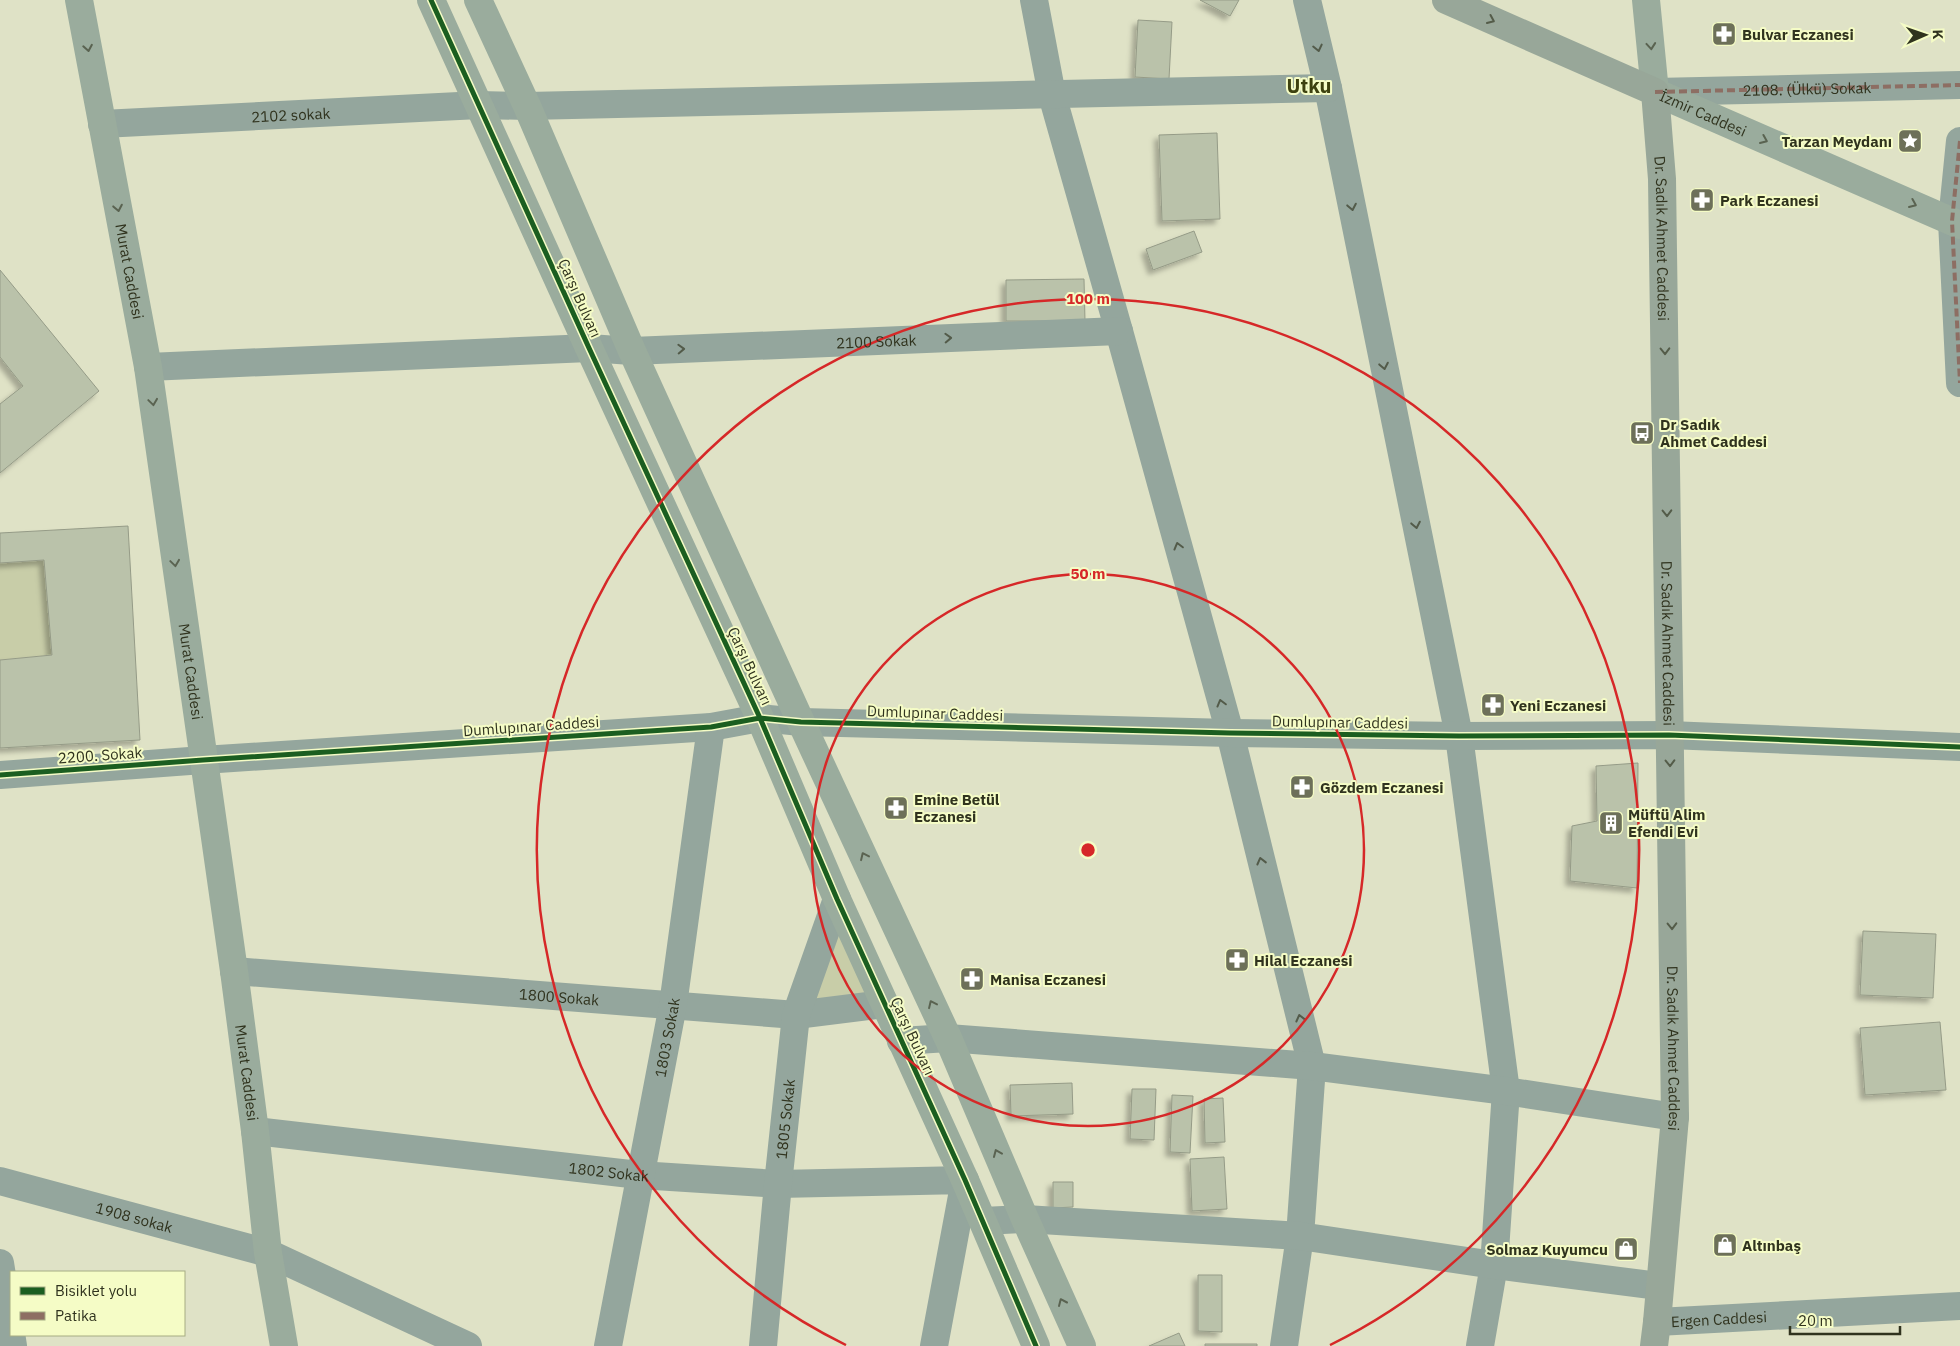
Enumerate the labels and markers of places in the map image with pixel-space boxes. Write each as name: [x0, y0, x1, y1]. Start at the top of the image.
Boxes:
pharmacy icon: Bulvar Eczanesi: [1711, 21, 1737, 47]
place label: Bulvar Eczanesi: [1742, 25, 1854, 44]
place icon: Tarzan Meydanı: [1897, 128, 1923, 154]
place label: Tarzan Meydanı: [1782, 132, 1892, 151]
pharmacy icon: Park Eczanesi: [1689, 187, 1715, 213]
place label: Park Eczanesi: [1720, 191, 1819, 210]
place label: Dr Sadık Ahmet Caddesi: [1660, 415, 1767, 451]
bus stop icon: Dr Sadık Ahmet Caddesi: [1629, 420, 1655, 446]
pharmacy icon: Yeni Eczanesi: [1480, 692, 1506, 718]
place label: Yeni Eczanesi: [1510, 696, 1606, 715]
pharmacy icon: Gözdem Eczanesi: [1289, 774, 1315, 800]
place label: Gözdem Eczanesi: [1320, 778, 1443, 797]
place label: Emine Betül Eczanesi: [914, 790, 1000, 826]
pharmacy icon: Emine Betül Eczanesi: [883, 795, 909, 821]
place label: Müftü Alim Efendi Evi: [1628, 805, 1705, 841]
building icon: Müftü Alim Efendi Evi: [1598, 810, 1624, 836]
centre of rings: [1079, 841, 1097, 859]
pharmacy icon: Hilal Eczanesi: [1224, 947, 1250, 973]
place label: Hilal Eczanesi: [1254, 951, 1353, 970]
pharmacy icon: Manisa Eczanesi: [959, 966, 985, 992]
place label: Manisa Eczanesi: [990, 970, 1106, 989]
shop icon: Altınbaş: [1712, 1232, 1738, 1258]
shop icon: Solmaz Kuyumcu: [1613, 1236, 1639, 1262]
place label: Altınbaş: [1742, 1236, 1801, 1255]
place label: Solmaz Kuyumcu: [1486, 1240, 1608, 1259]

